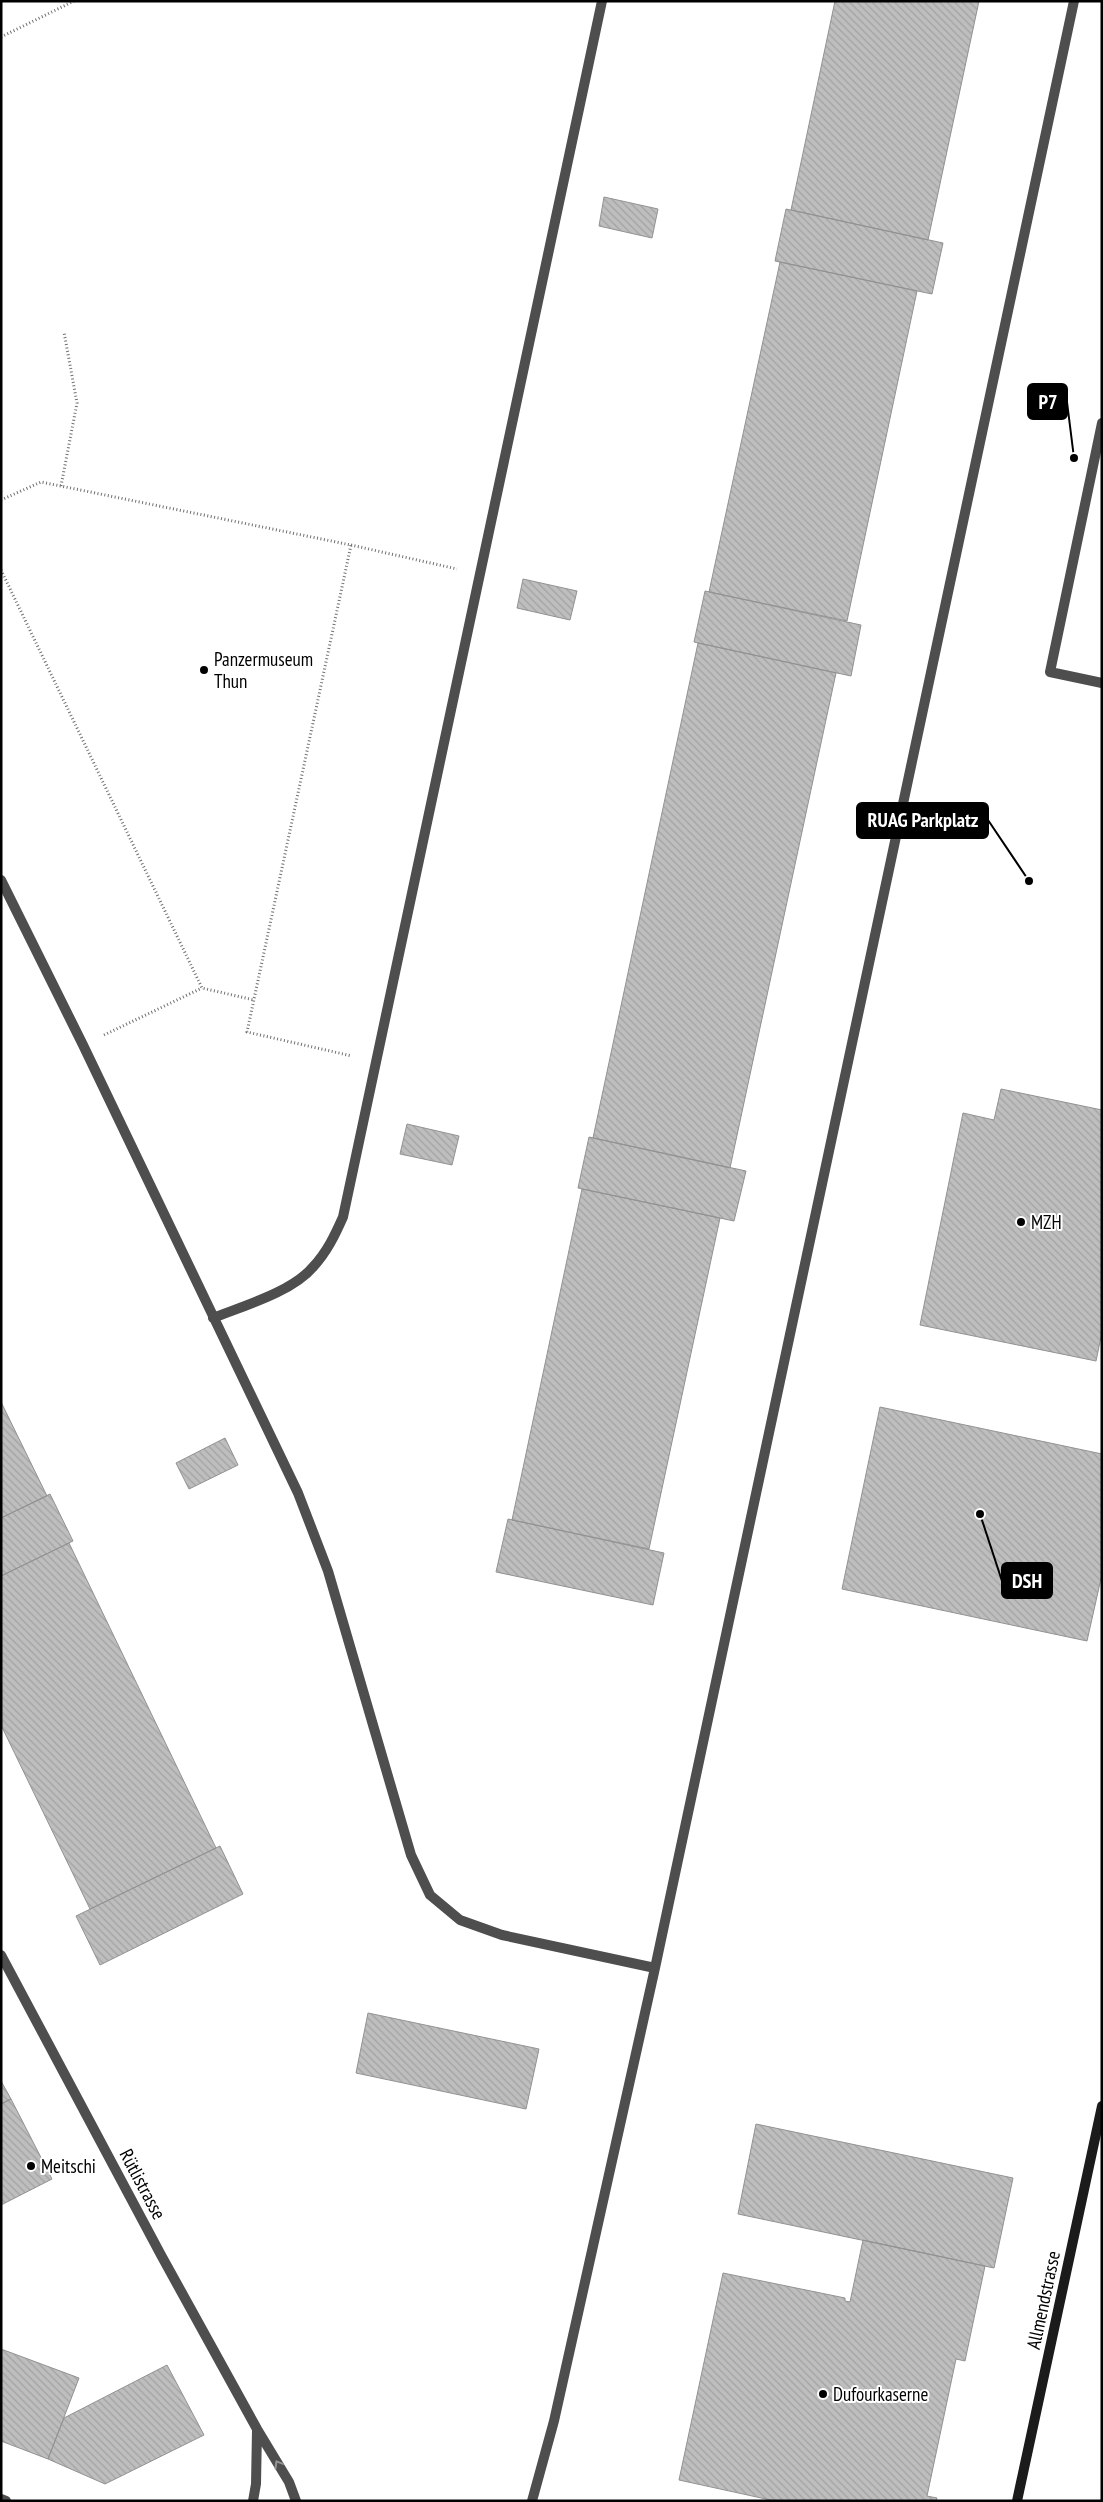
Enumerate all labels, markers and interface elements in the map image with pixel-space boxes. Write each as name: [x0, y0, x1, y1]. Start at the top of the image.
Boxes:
callout: P7: [1028, 384, 1067, 419]
text: P7: [1038, 389, 1058, 415]
place label: Panzermuseum Thun: [214, 647, 313, 693]
marker: Panzermuseum Thun: [198, 664, 210, 676]
callout: RUAG Parkplatz: [857, 803, 988, 838]
text: RUAG Parkplatz: [868, 807, 979, 833]
place label: MZH: [1031, 1210, 1062, 1234]
marker: MZH: [1015, 1216, 1027, 1228]
callout: DSH: [1002, 1563, 1052, 1598]
text: DSH: [1012, 1568, 1042, 1594]
street label: Rütlistrasse: [114, 2145, 172, 2223]
place label: Meitschi: [41, 2154, 96, 2178]
marker: Meitschi: [25, 2160, 37, 2172]
street label: Allmendstrasse: [1021, 2249, 1065, 2351]
place label: Dufourkaserne: [833, 2382, 928, 2406]
marker: Dufourkaserne: [817, 2388, 829, 2400]
one-way arrow: [275, 2460, 285, 2469]

